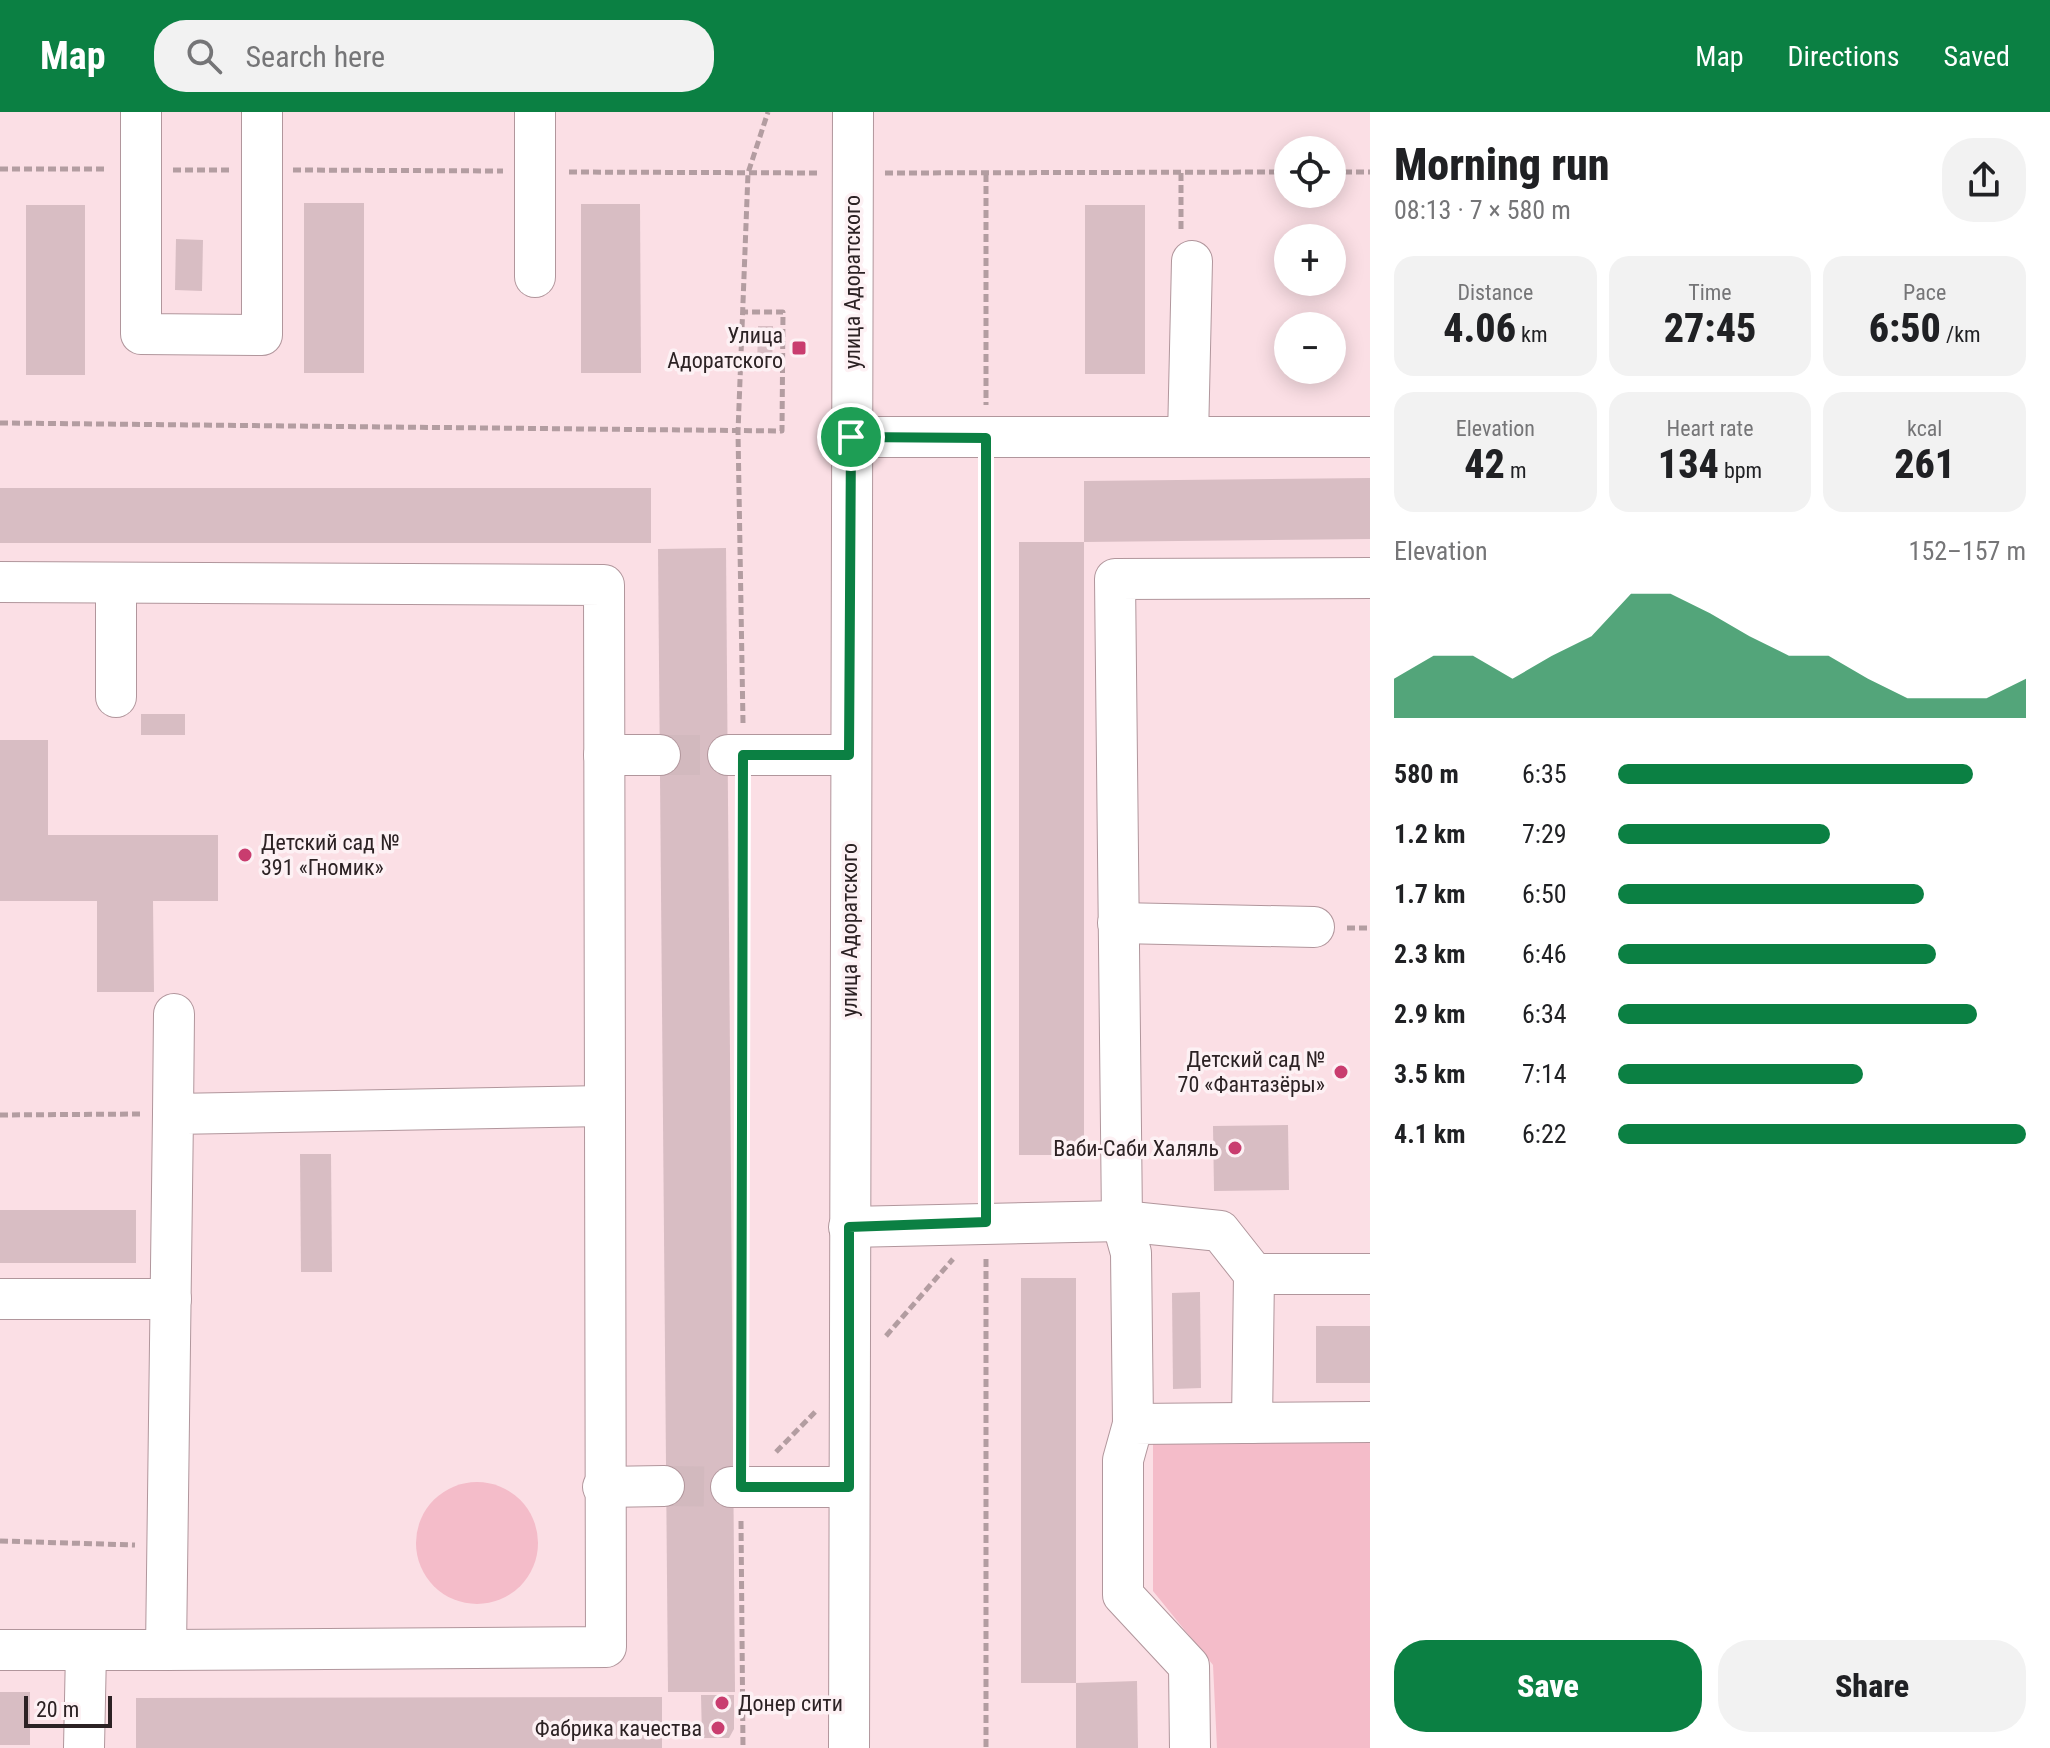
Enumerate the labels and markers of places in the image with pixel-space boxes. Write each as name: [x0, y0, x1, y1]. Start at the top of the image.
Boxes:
place label: Улица Адоратского: [667, 323, 783, 373]
marker: Улица Адоратского: [790, 339, 808, 357]
pin: [817, 403, 885, 471]
place label: Детский сад № 391 «Гномик»: [261, 830, 399, 880]
marker: Детский сад № 391 «Гномик»: [236, 846, 254, 864]
place label: Детский сад № 70 «Фантазёры»: [1178, 1047, 1325, 1097]
marker: Детский сад № 70 «Фантазёры»: [1332, 1063, 1350, 1081]
place label: Ваби-Саби Халяль: [1053, 1136, 1219, 1161]
marker: Ваби-Саби Халяль: [1226, 1139, 1244, 1157]
place label: Донер сити: [738, 1691, 843, 1716]
marker: Донер сити: [713, 1694, 731, 1712]
place label: Фабрика качества: [535, 1716, 702, 1741]
marker: Фабрика качества: [709, 1719, 727, 1737]

